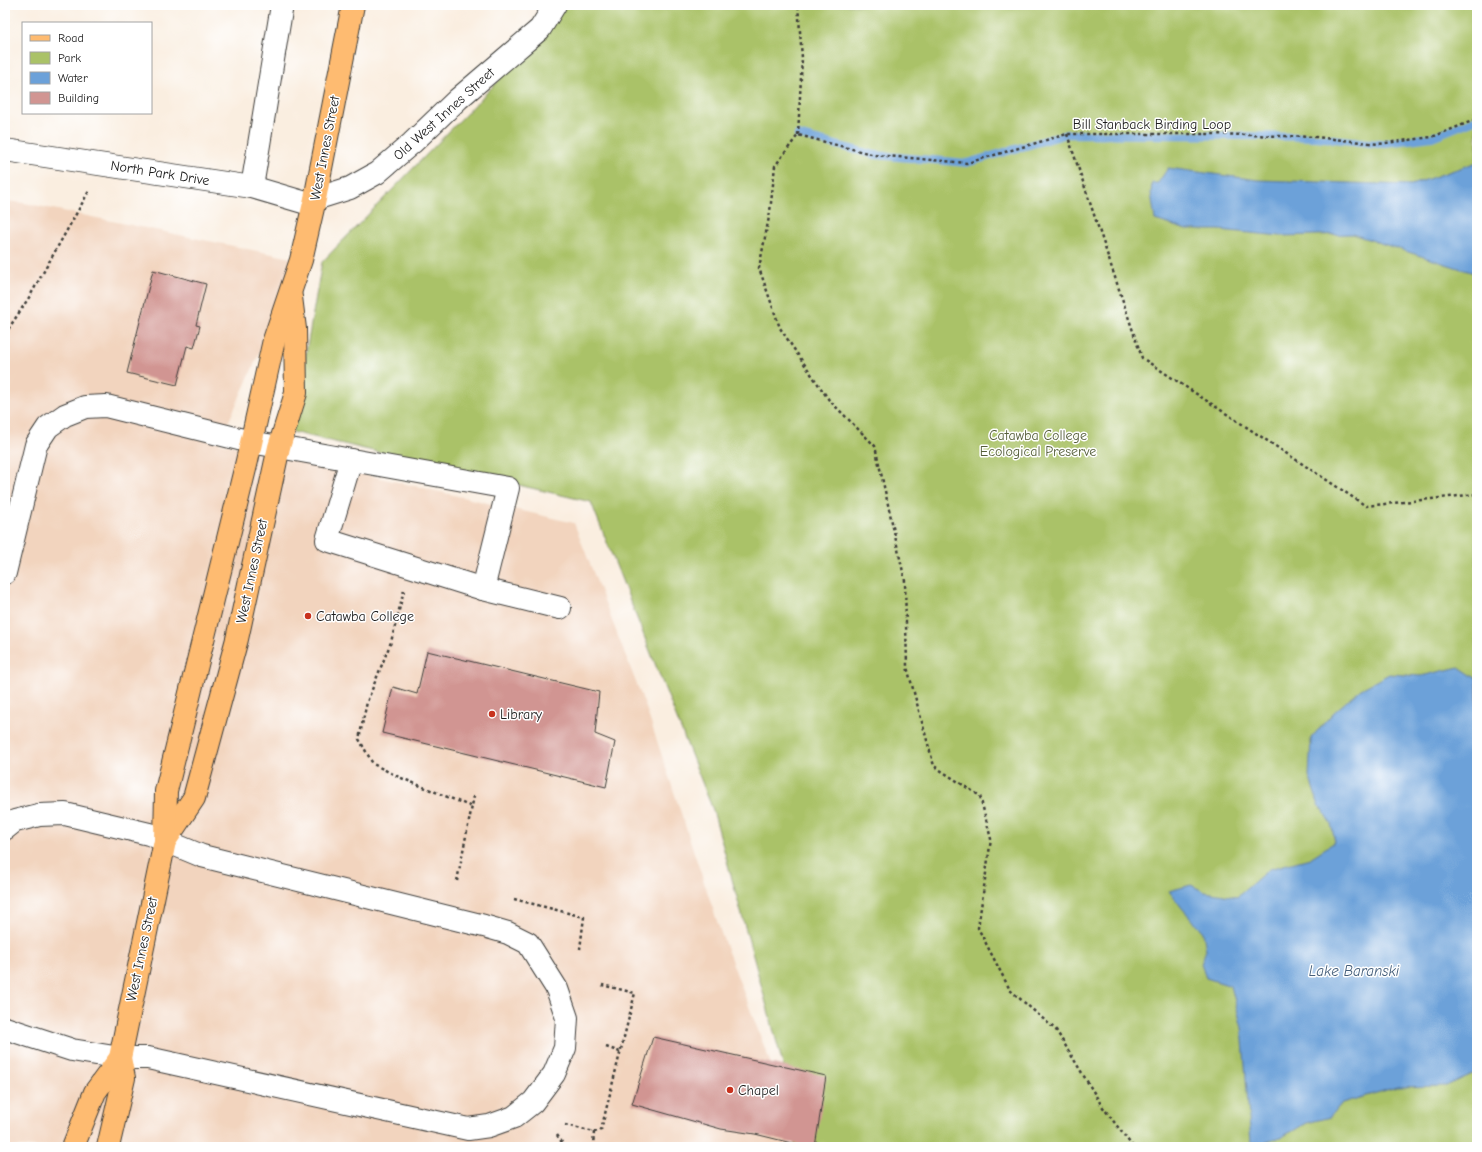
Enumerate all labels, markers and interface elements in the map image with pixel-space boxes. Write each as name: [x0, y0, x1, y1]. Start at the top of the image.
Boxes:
legend: [22, 22, 152, 114]
text: Road: [58, 31, 84, 45]
text: Park: [58, 51, 81, 65]
street label: Old West Innes Street: [390, 63, 499, 164]
text: Water: [58, 71, 88, 85]
text: Building: [58, 91, 99, 105]
street label: West Innes Street: [307, 93, 344, 202]
street label: Bill Stanback Birding Loop: [1073, 116, 1231, 133]
street label: North Park Drive: [109, 157, 211, 189]
park label: Catawba College Ecological Preserve: [980, 427, 1096, 460]
street label: West Innes Street: [233, 516, 272, 625]
place label: Catawba College: [316, 608, 414, 625]
marker: Catawba College: [303, 611, 313, 621]
place label: Library: [500, 706, 543, 723]
marker: Library: [487, 709, 497, 719]
street label: West Innes Street: [123, 894, 162, 1003]
water label: Lake Baranski: [1309, 962, 1400, 980]
place label: Chapel: [738, 1082, 779, 1099]
marker: Chapel: [725, 1085, 735, 1095]

